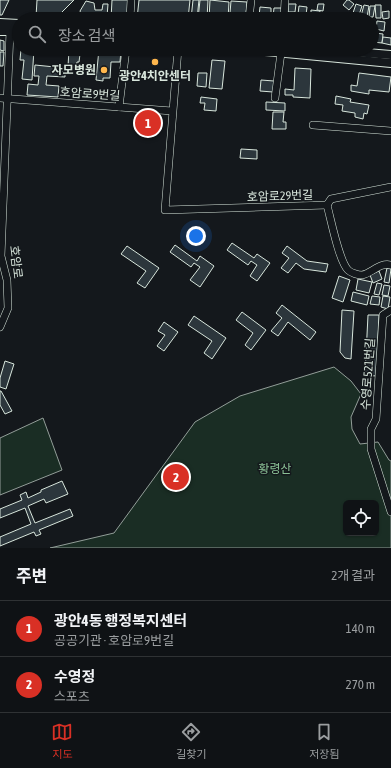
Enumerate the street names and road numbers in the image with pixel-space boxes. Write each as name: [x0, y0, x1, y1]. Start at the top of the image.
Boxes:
street label: 호암로9번길: [59, 85, 121, 103]
street label: 호암로29번길: [247, 188, 313, 204]
street label: 호암로: [7, 245, 25, 279]
street label: 수영로521번길: [359, 338, 377, 410]

